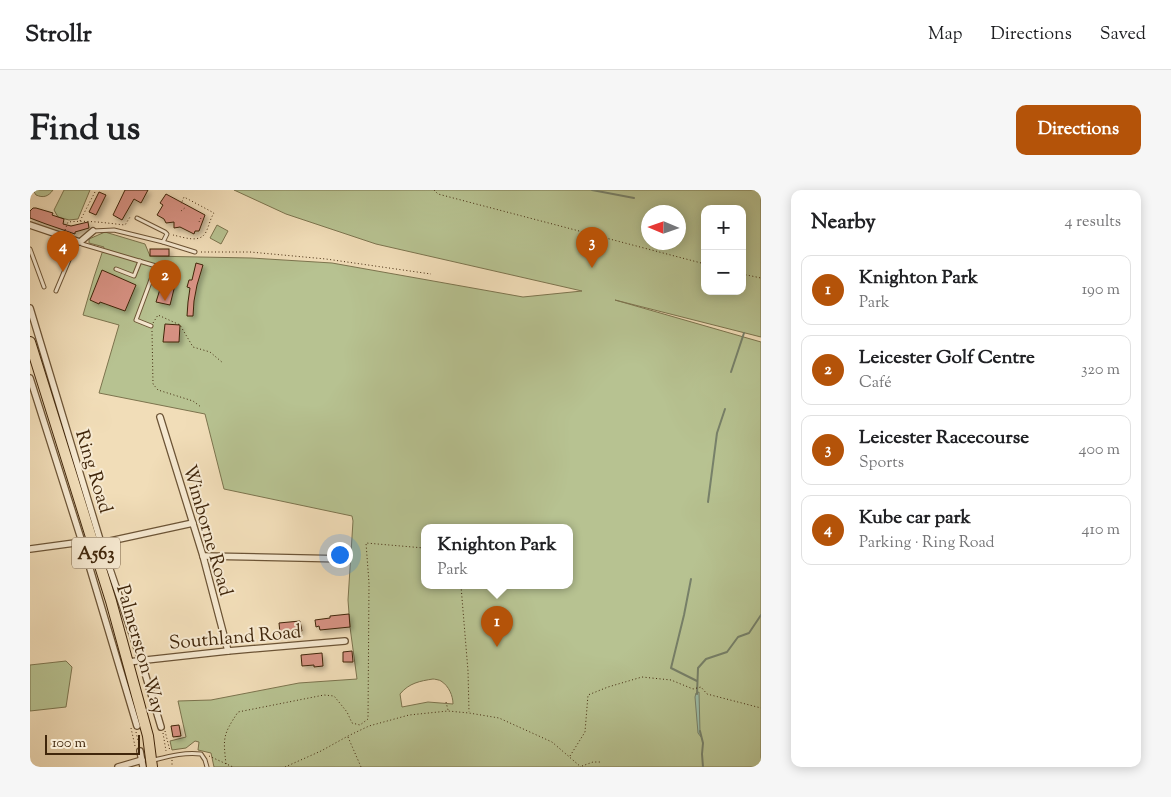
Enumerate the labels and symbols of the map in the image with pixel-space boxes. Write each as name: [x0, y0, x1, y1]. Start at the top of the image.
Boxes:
north arrow: [641, 205, 686, 250]
pin: 3: [576, 227, 608, 268]
pin: 4: [47, 231, 79, 272]
pin: 2: [149, 260, 181, 301]
street label: Ring Road: [67, 427, 118, 517]
street label: Wimborne Road: [175, 462, 238, 600]
road number: A563: [72, 538, 120, 568]
your location: [327, 542, 353, 568]
street label: Palmerston Way: [108, 582, 171, 718]
pin: 1: [481, 606, 513, 647]
street label: Southland Road: [168, 619, 303, 658]
scale bar: [45, 732, 140, 755]

